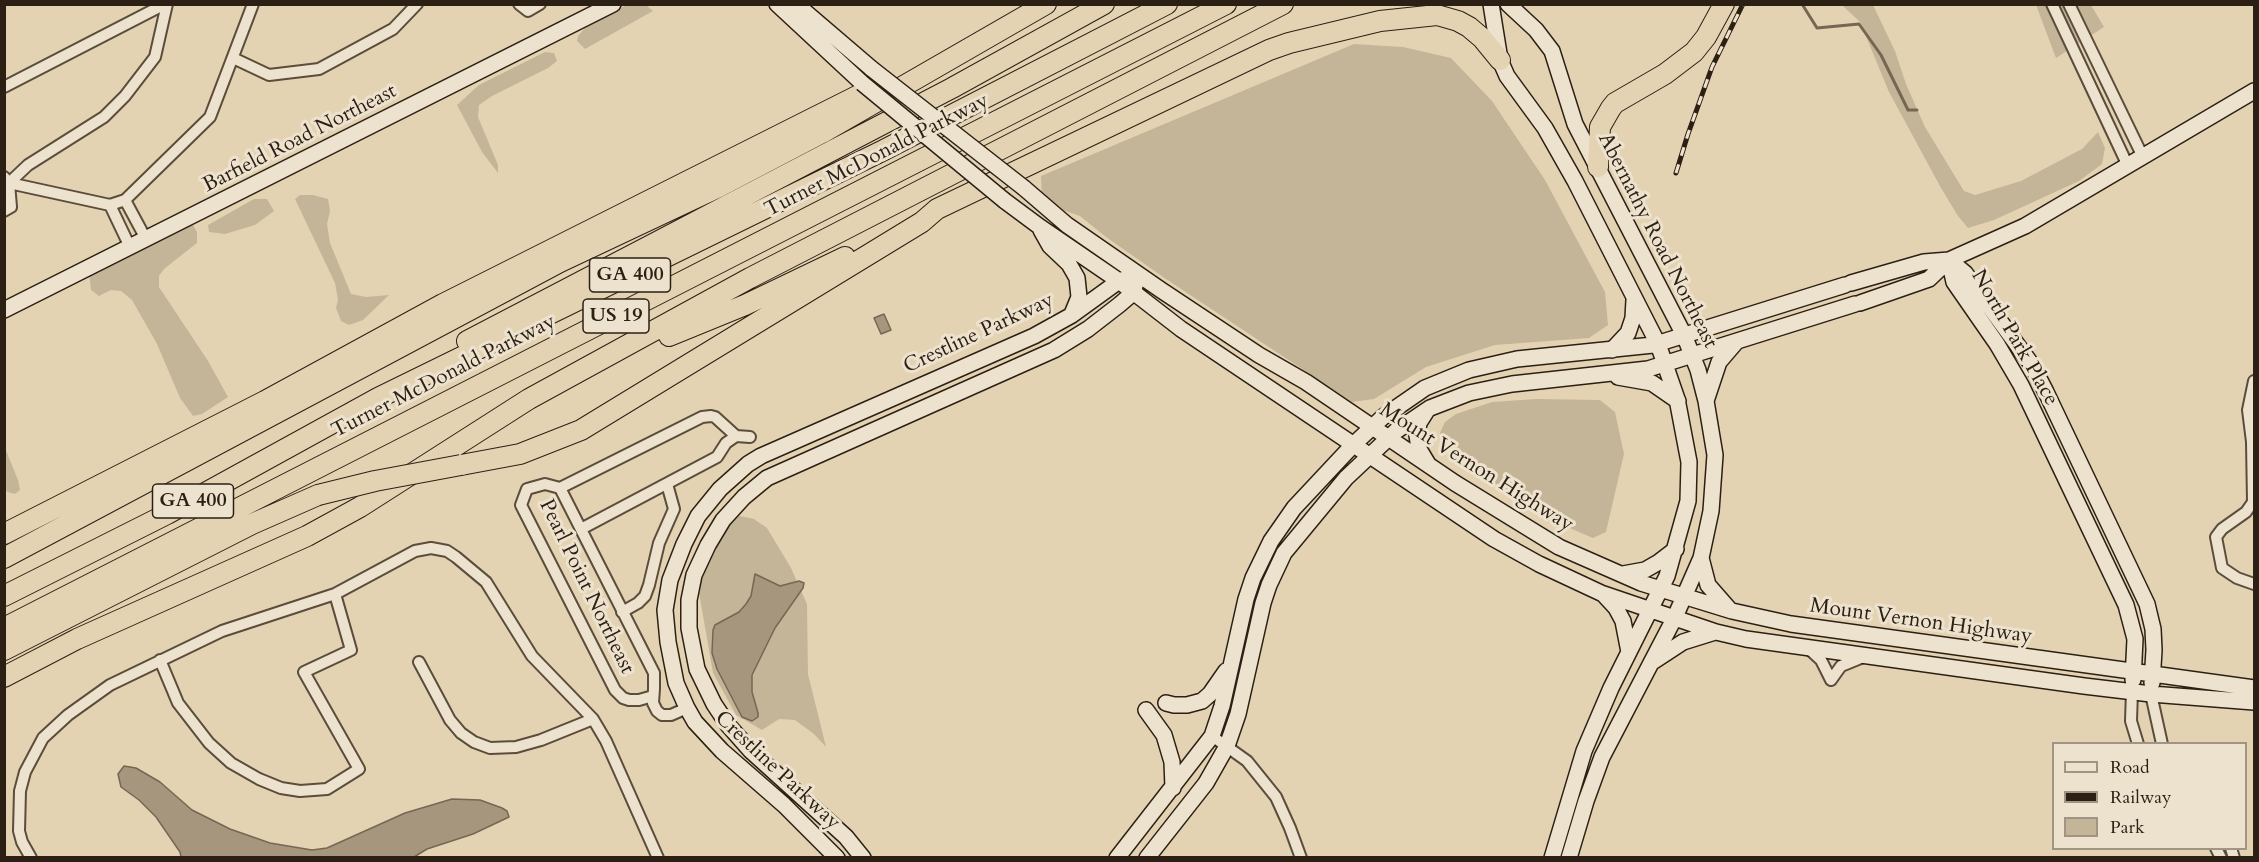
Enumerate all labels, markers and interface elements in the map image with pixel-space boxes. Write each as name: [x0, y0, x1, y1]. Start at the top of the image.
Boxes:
street label: Barfield Road Northeast: [199, 79, 401, 199]
street label: Turner McDonald Parkway: [761, 89, 993, 223]
street label: Abernathy Road Northeast: [1592, 129, 1722, 353]
road number: GA 400: [590, 258, 670, 292]
street label: North Park Place: [1965, 266, 2063, 410]
street label: Crestline Parkway: [900, 288, 1058, 380]
road number: US 19: [583, 299, 649, 333]
street label: Turner McDonald Parkway: [328, 310, 560, 444]
street label: Mount Vernon Highway: [1374, 398, 1578, 538]
road number: GA 400: [152, 484, 234, 518]
street label: Pearl Point Northeast: [533, 496, 639, 678]
street label: Mount Vernon Highway: [1808, 594, 2034, 650]
street label: Crestline Parkway: [709, 706, 845, 836]
legend: [2052, 742, 2247, 850]
text: Road: [2110, 755, 2150, 780]
text: Railway: [2110, 785, 2172, 810]
text: Park: [2110, 815, 2145, 840]

